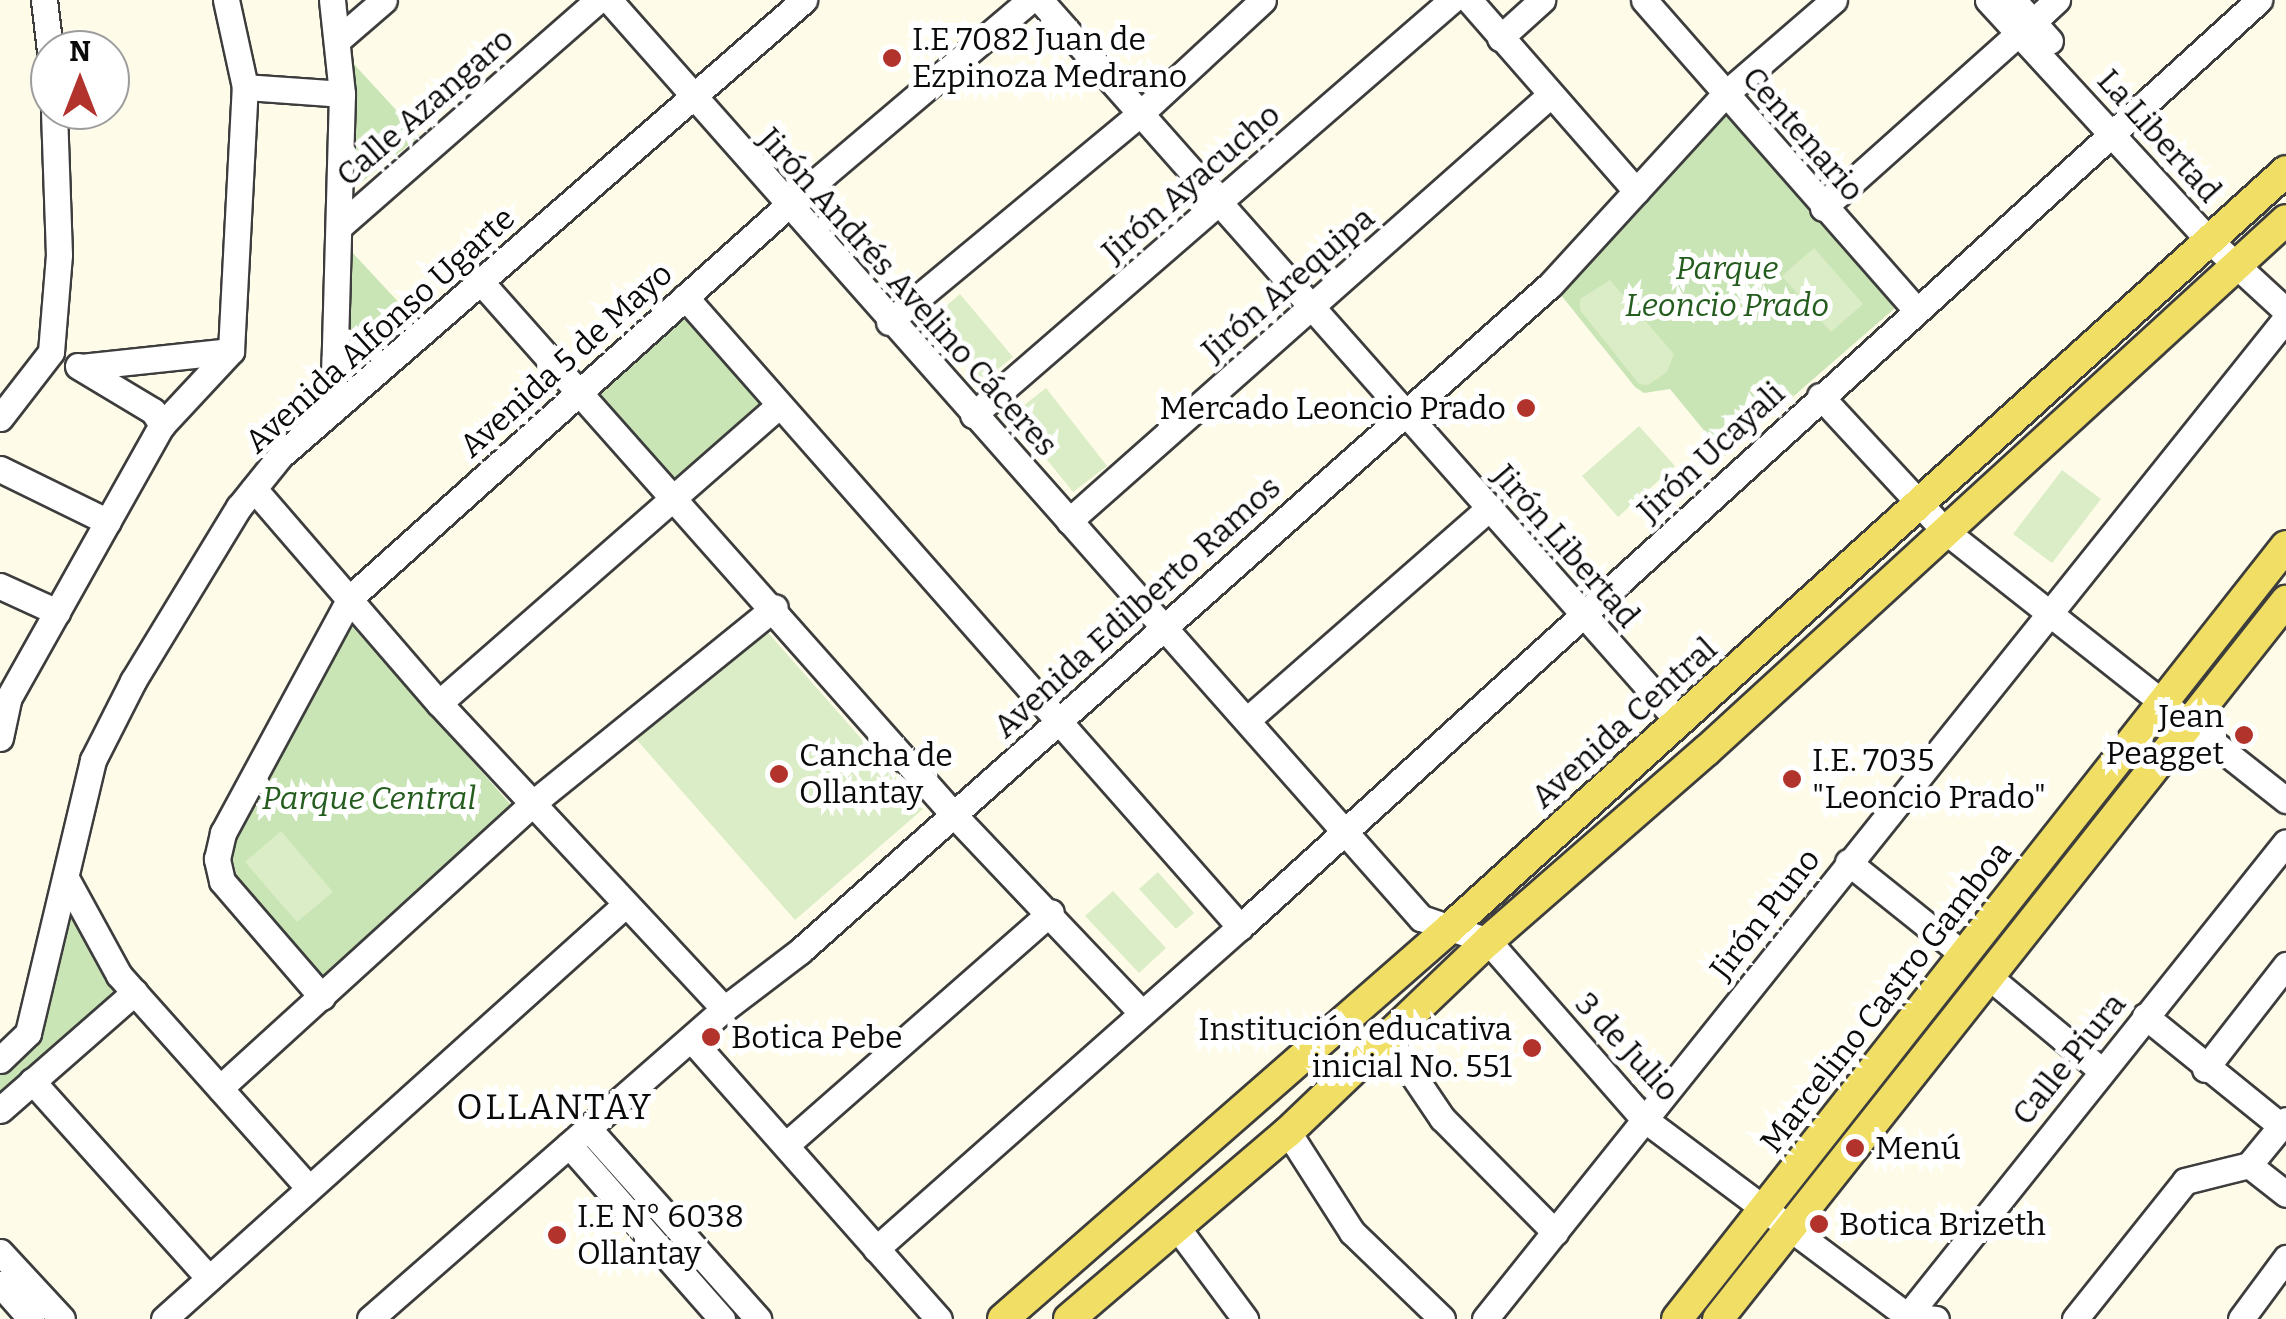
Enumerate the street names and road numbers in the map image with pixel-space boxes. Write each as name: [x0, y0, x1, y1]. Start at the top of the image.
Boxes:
street label: Calle Azangaro: [329, 20, 521, 194]
street label: Centenario: [1734, 59, 1872, 209]
street label: La Libertad: [2089, 62, 2229, 210]
street label: Jirón Ayacucho: [1094, 95, 1288, 271]
street label: Jirón Andrés Avelino Cáceres: [750, 120, 1066, 464]
street label: Avenida Alfonso Ugarte: [237, 199, 523, 461]
street label: Jirón Arequipa: [1194, 199, 1382, 369]
street label: Avenida 5 de Mayo: [452, 255, 680, 465]
street label: Jirón Ucayali: [1630, 374, 1792, 530]
street label: Jirón Libertad: [1485, 457, 1647, 635]
street label: Avenida Edilberto Ramos: [986, 468, 1288, 746]
street label: Avenida Central: [1523, 630, 1725, 816]
street label: Marcelino Castro Gamboa: [1753, 834, 2019, 1160]
street label: Jirón Puno: [1702, 841, 1828, 987]
street label: 3 de Julio: [1567, 985, 1687, 1109]
street label: Calle Piura: [2004, 985, 2134, 1133]

